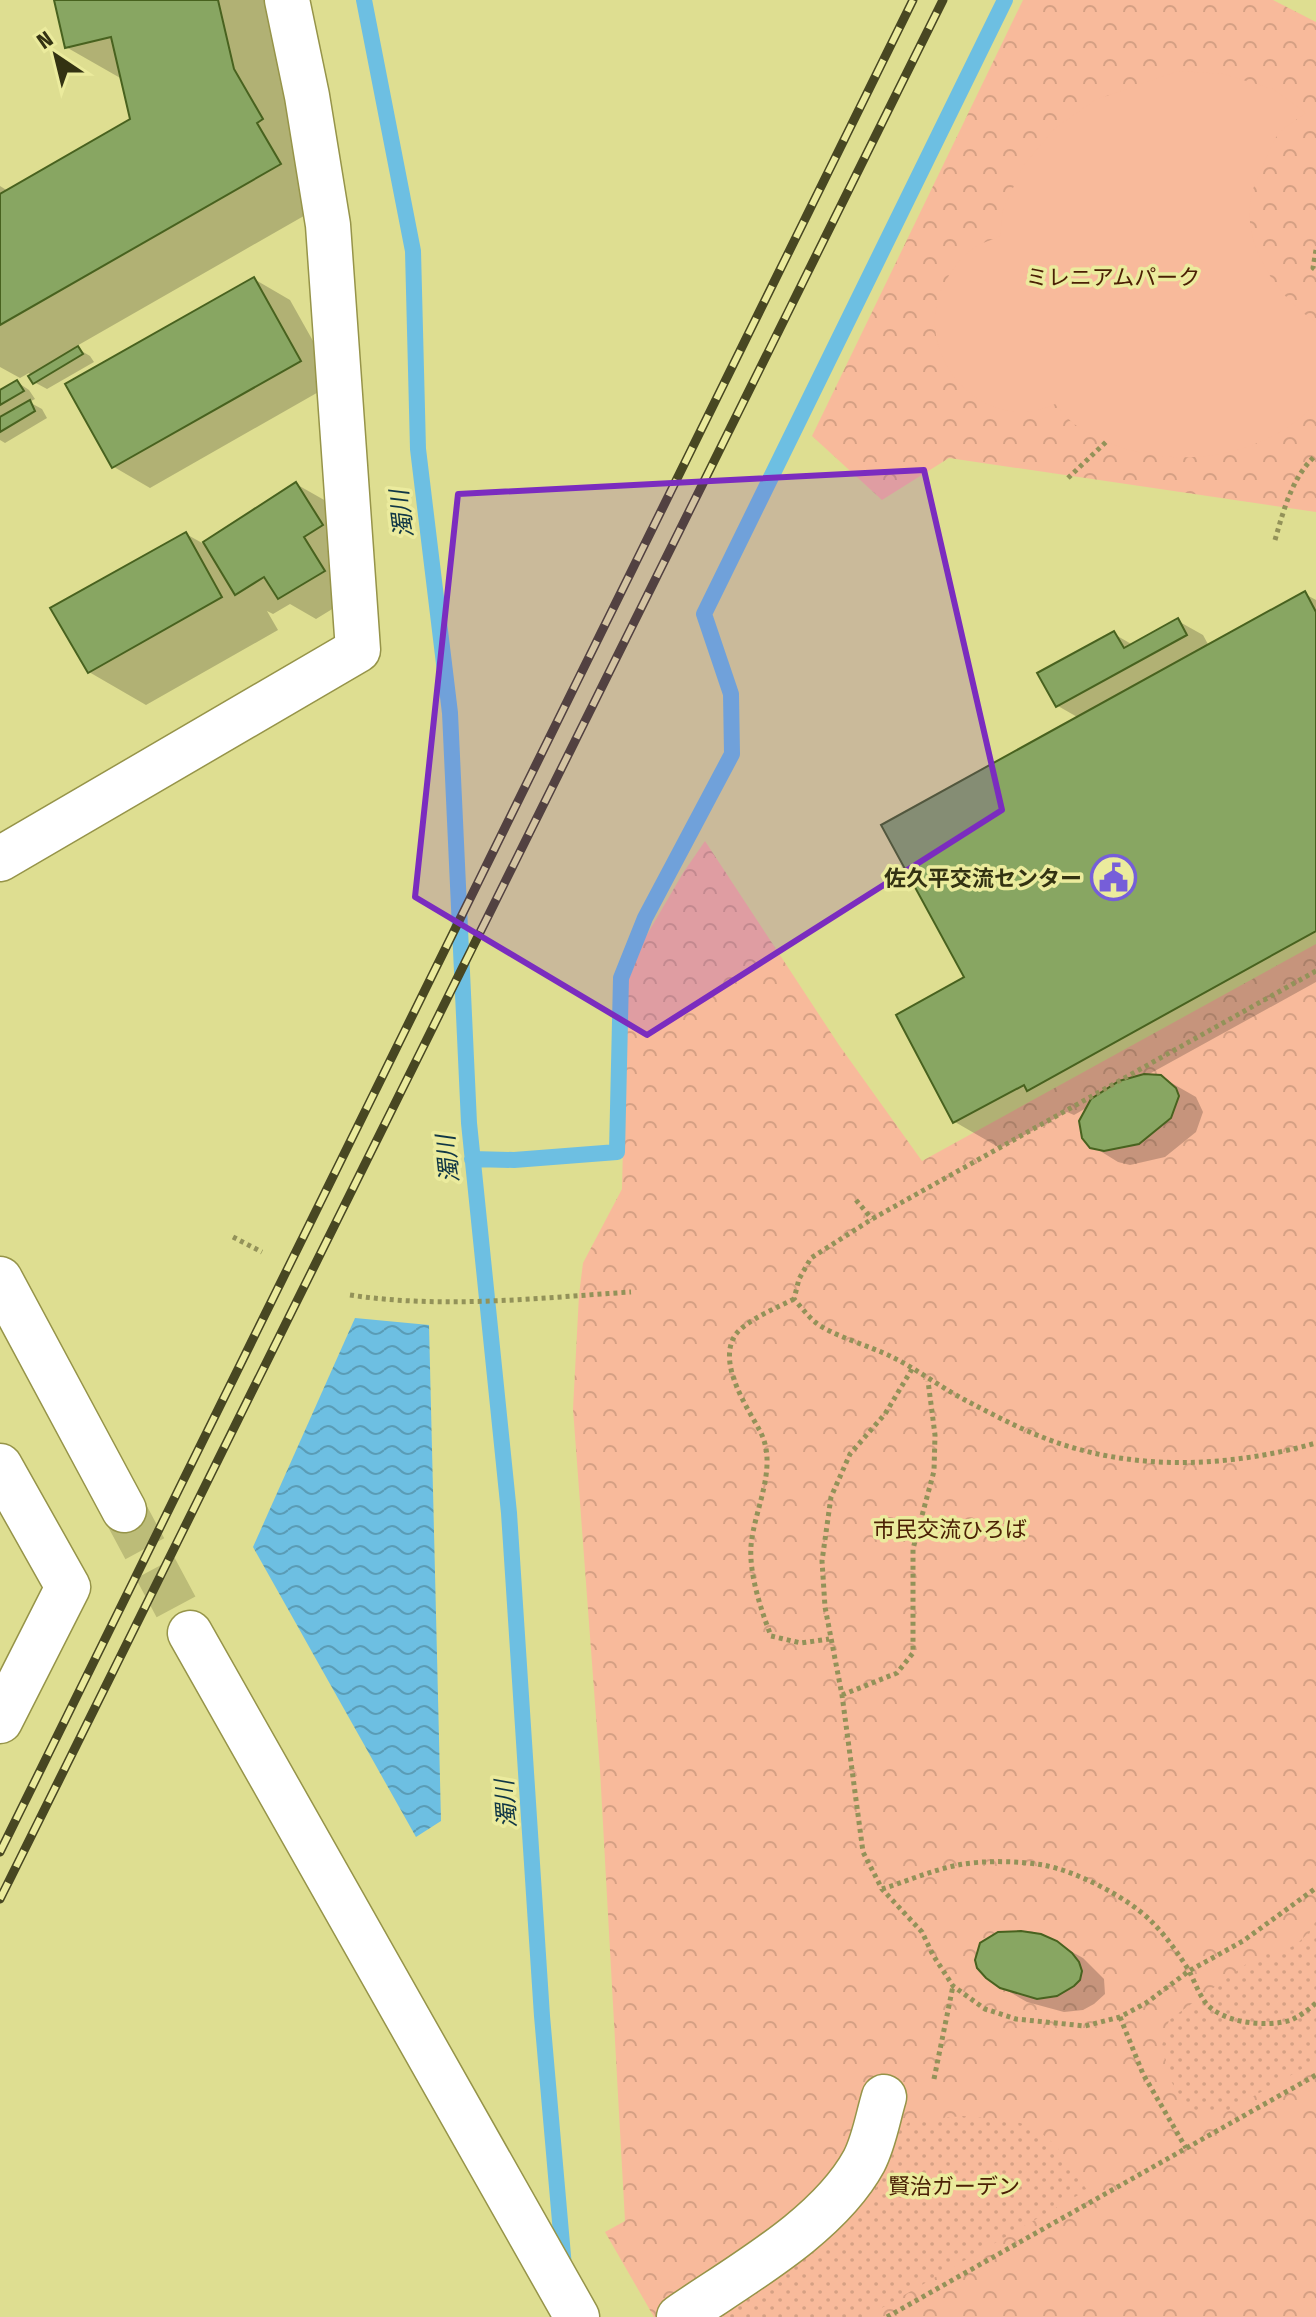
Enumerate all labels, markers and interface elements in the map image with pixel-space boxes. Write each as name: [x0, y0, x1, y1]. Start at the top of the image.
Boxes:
north arrow: [16, 16, 96, 96]
text: N: [32, 25, 58, 55]
park label: ミレニアムパーク: [1026, 264, 1200, 291]
water label: 濁川: [385, 485, 419, 540]
public building icon: 佐久平交流センター: [1089, 854, 1137, 902]
place label: 佐久平交流センター: [884, 865, 1082, 892]
water label: 濁川: [431, 1131, 464, 1184]
park label: 市民交流ひろば: [873, 1516, 1027, 1543]
water label: 濁川: [490, 1776, 522, 1829]
park label: 賢治ガーデン: [888, 2173, 1020, 2200]

